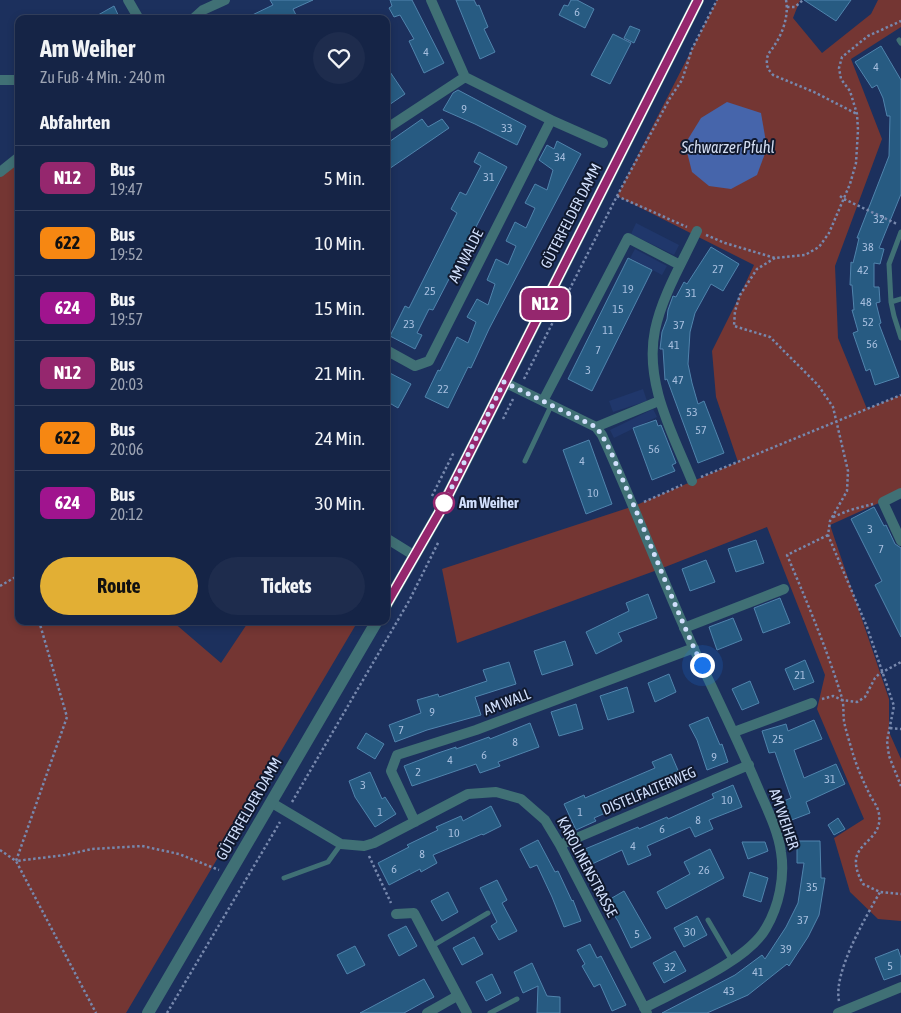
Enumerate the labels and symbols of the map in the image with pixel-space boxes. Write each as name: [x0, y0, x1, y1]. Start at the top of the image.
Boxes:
house number: 6: [574, 5, 580, 19]
house number: 4: [423, 45, 429, 59]
house number: 4: [873, 60, 879, 74]
house number: 9: [461, 102, 467, 116]
house number: 33: [501, 121, 513, 135]
water label: Schwarzer Pfuhl: [680, 138, 775, 156]
house number: 34: [554, 150, 566, 164]
street label: GÜTERFELDER DAMM: [537, 160, 604, 271]
house number: 31: [483, 170, 495, 184]
house number: 32: [873, 212, 885, 226]
street label: AM WALDE: [445, 226, 487, 285]
house number: 38: [862, 240, 874, 254]
house number: 27: [712, 262, 724, 276]
house number: 42: [857, 263, 869, 277]
house number: 19: [622, 282, 634, 296]
house number: 25: [424, 284, 436, 298]
house number: 31: [685, 286, 697, 300]
line badge: N12: [516, 288, 574, 320]
house number: 48: [860, 295, 872, 309]
house number: 15: [612, 302, 624, 316]
house number: 52: [862, 315, 874, 329]
house number: 23: [403, 317, 415, 331]
house number: 37: [673, 318, 685, 332]
house number: 11: [602, 323, 614, 337]
house number: 56: [866, 337, 878, 351]
house number: 41: [668, 338, 680, 352]
house number: 7: [595, 343, 601, 357]
house number: 3: [585, 363, 591, 377]
house number: 47: [672, 373, 684, 387]
house number: 22: [437, 382, 449, 396]
house number: 53: [686, 405, 698, 419]
house number: 57: [695, 423, 707, 437]
house number: 56: [648, 442, 660, 456]
house number: 4: [579, 454, 585, 468]
house number: 10: [587, 486, 599, 500]
marker: Am Weiher: [433, 492, 455, 514]
place label: Am Weiher: [458, 494, 519, 511]
house number: 3: [867, 522, 873, 536]
house number: 7: [878, 542, 884, 556]
your location: [690, 653, 715, 678]
house number: 21: [794, 668, 806, 682]
street label: AM WALL: [481, 685, 533, 718]
house number: 9: [429, 705, 435, 719]
house number: 7: [398, 723, 404, 737]
house number: 25: [772, 732, 784, 746]
house number: 8: [512, 735, 518, 749]
house number: 6: [481, 748, 487, 762]
house number: 9: [711, 750, 717, 764]
house number: 4: [447, 753, 453, 767]
street label: GÜTERFELDER DAMM: [212, 754, 285, 863]
street label: DISTELFALTERWEG: [599, 763, 698, 818]
house number: 2: [415, 765, 421, 779]
house number: 31: [824, 772, 836, 786]
house number: 3: [360, 778, 366, 792]
street label: AM WEIHER: [766, 786, 803, 852]
house number: 10: [721, 793, 733, 807]
house number: 1: [377, 805, 383, 819]
house number: 1: [577, 805, 583, 819]
house number: 8: [695, 813, 701, 827]
street label: KAROLINENSTRASSE: [554, 814, 621, 920]
house number: 6: [659, 822, 665, 836]
house number: 10: [448, 826, 460, 840]
house number: 4: [630, 839, 636, 853]
house number: 8: [419, 847, 425, 861]
house number: 6: [391, 862, 397, 876]
house number: 26: [698, 863, 710, 877]
house number: 35: [806, 880, 818, 894]
house number: 37: [797, 913, 809, 927]
house number: 30: [684, 925, 696, 939]
house number: 5: [634, 927, 640, 941]
house number: 39: [780, 942, 792, 956]
house number: 5: [887, 959, 893, 973]
house number: 32: [664, 960, 676, 974]
house number: 41: [752, 965, 764, 979]
house number: 43: [723, 984, 735, 998]

